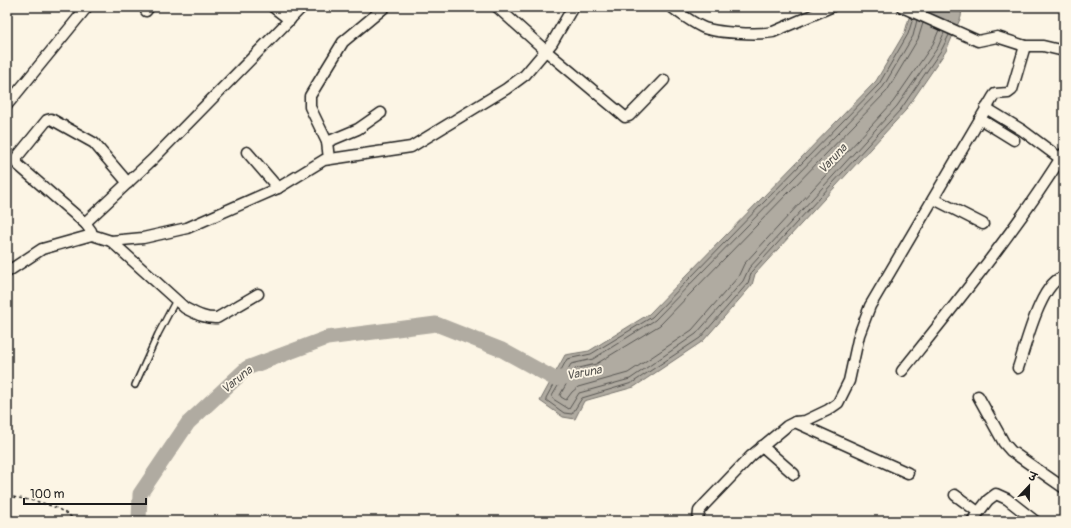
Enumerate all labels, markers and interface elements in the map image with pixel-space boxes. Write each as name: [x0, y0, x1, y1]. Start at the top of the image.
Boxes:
water label: Varuna: [815, 140, 852, 177]
water label: Varuna: [218, 362, 257, 397]
water label: Varuna: [565, 362, 604, 383]
north arrow: [1009, 466, 1049, 506]
text: उ: [1026, 469, 1040, 485]
scale bar: [24, 480, 146, 506]
text: 100 m: [30, 487, 65, 502]

